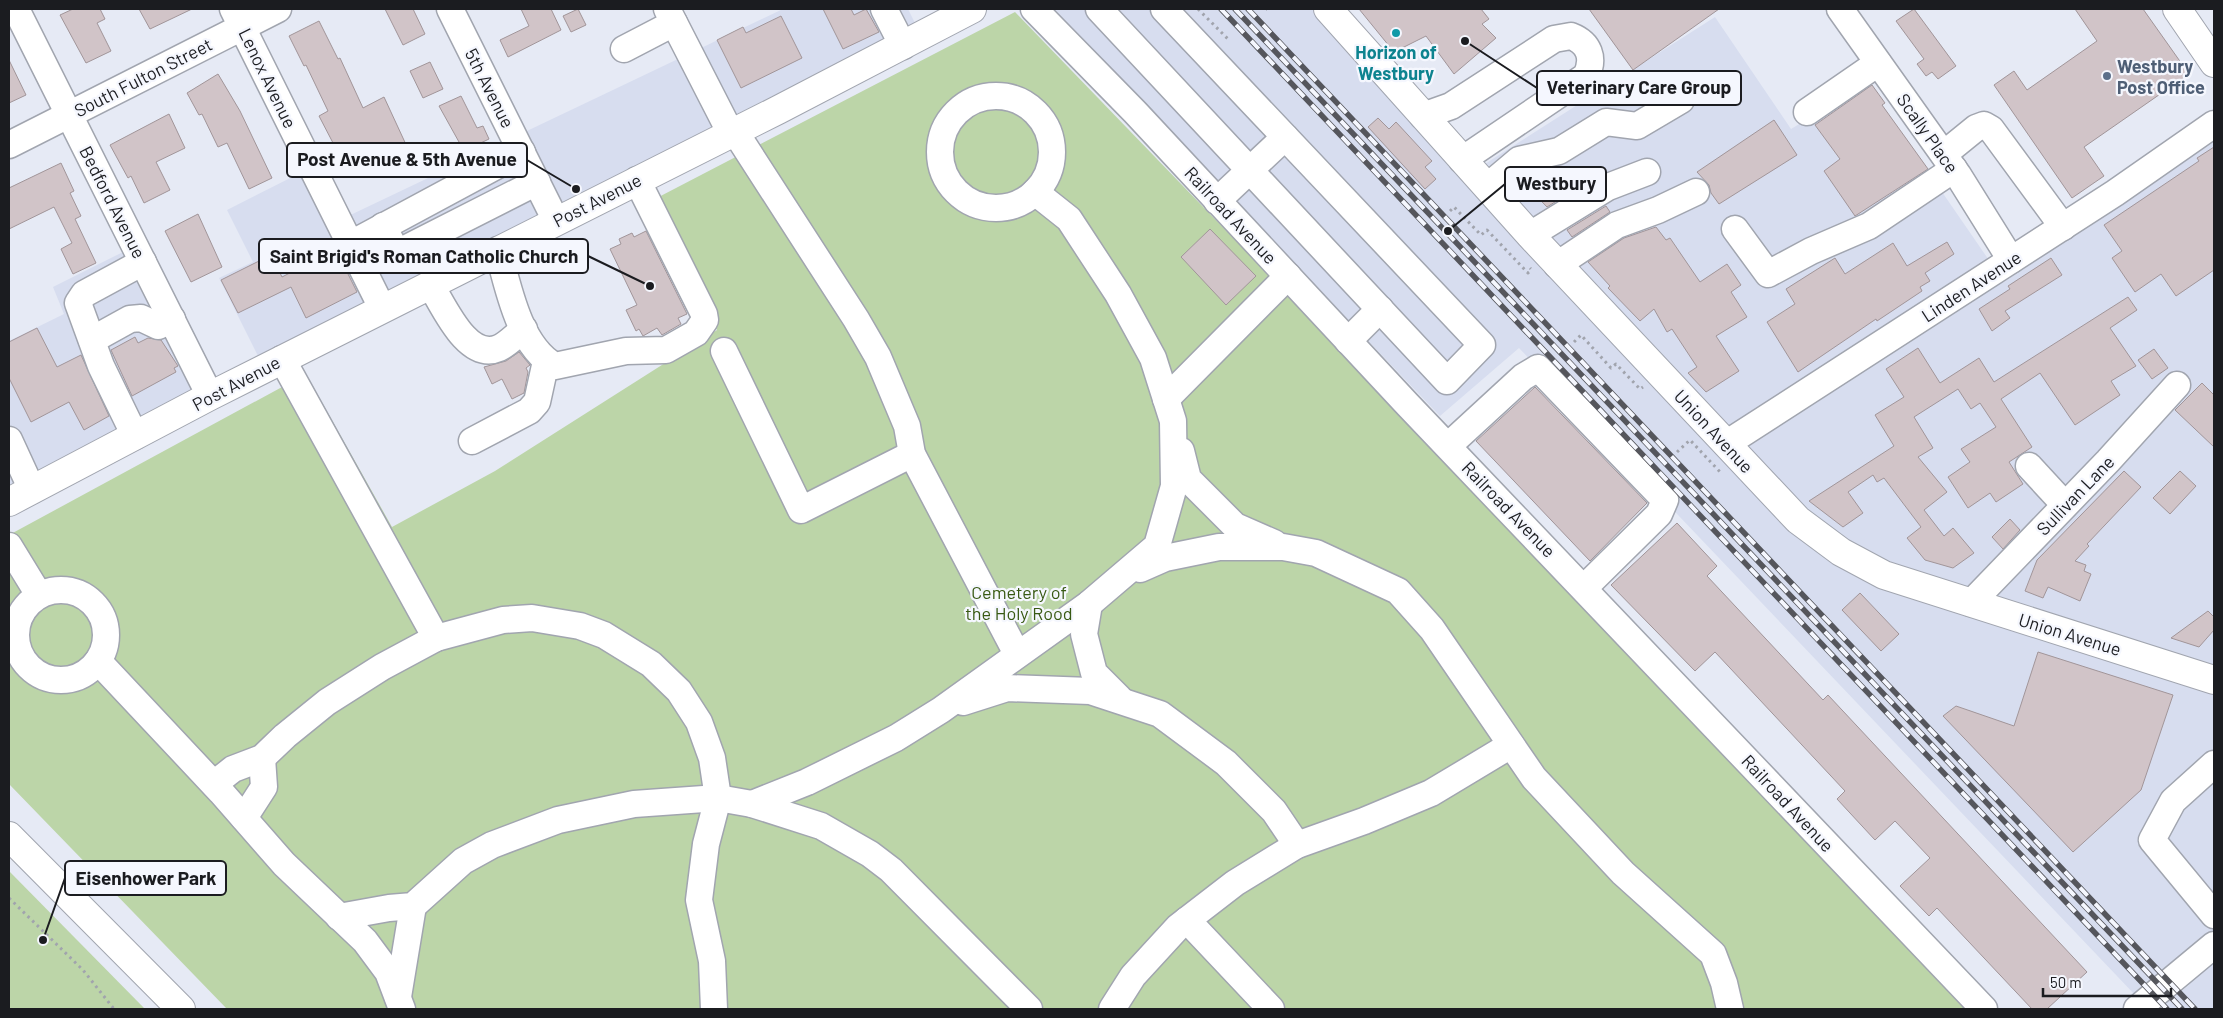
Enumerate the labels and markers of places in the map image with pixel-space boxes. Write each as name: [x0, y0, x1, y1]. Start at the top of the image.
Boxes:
marker: Horizon of Westbury: [1390, 27, 1402, 39]
place label: Horizon of Westbury: [1355, 41, 1437, 84]
place label: Westbury Post Office: [2117, 55, 2205, 98]
marker: Westbury Post Office: [2101, 70, 2113, 82]
callout: Veterinary Care Group: [1537, 71, 1741, 105]
callout: Post Avenue & 5th Avenue: [287, 143, 527, 177]
callout: Westbury: [1505, 167, 1606, 201]
callout: Saint Brigid's Roman Catholic Church: [259, 239, 588, 273]
callout: Eisenhower Park: [65, 861, 226, 895]

